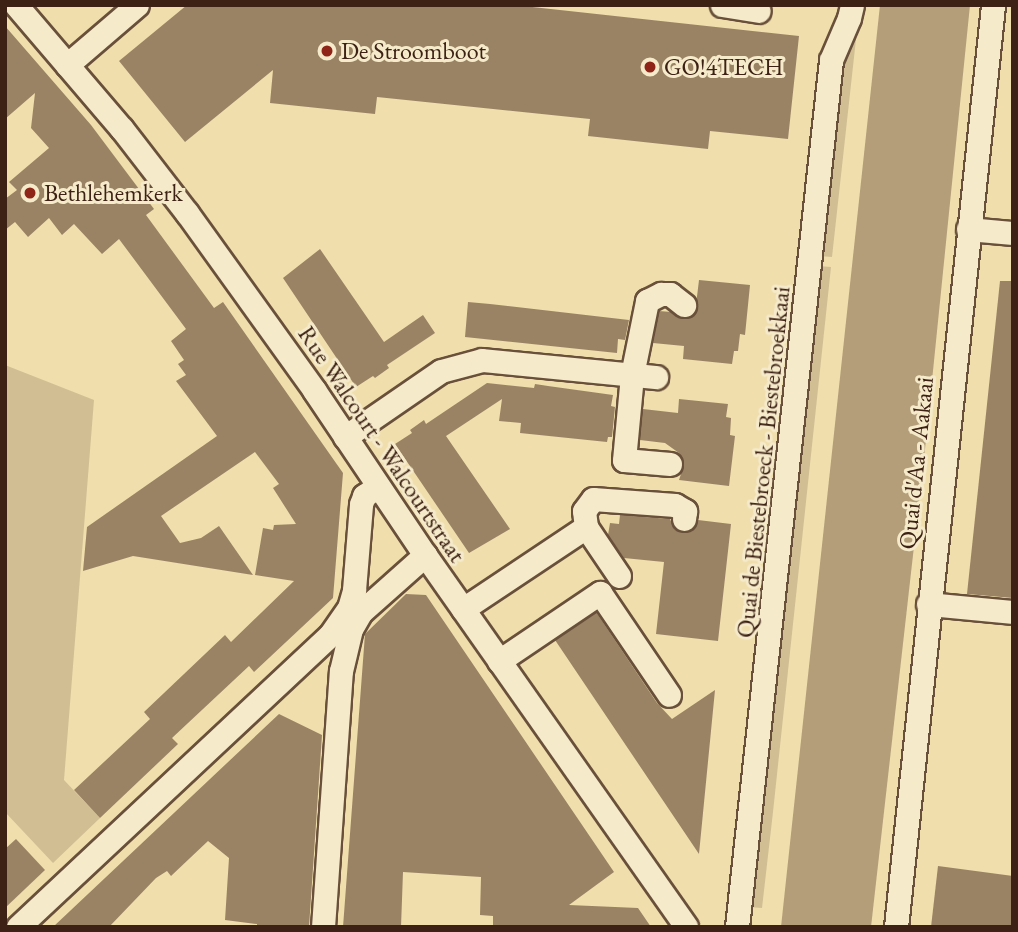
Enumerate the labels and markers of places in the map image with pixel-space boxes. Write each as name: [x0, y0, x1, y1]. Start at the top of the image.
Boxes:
place label: De Stroomboot: [341, 37, 486, 65]
marker: De Stroomboot: [319, 43, 335, 59]
place label: GO!4TECH: [664, 53, 783, 81]
marker: GO!4TECH: [642, 59, 658, 75]
place label: Bethlehemkerk: [44, 179, 183, 207]
marker: Bethlehemkerk: [22, 185, 38, 201]

